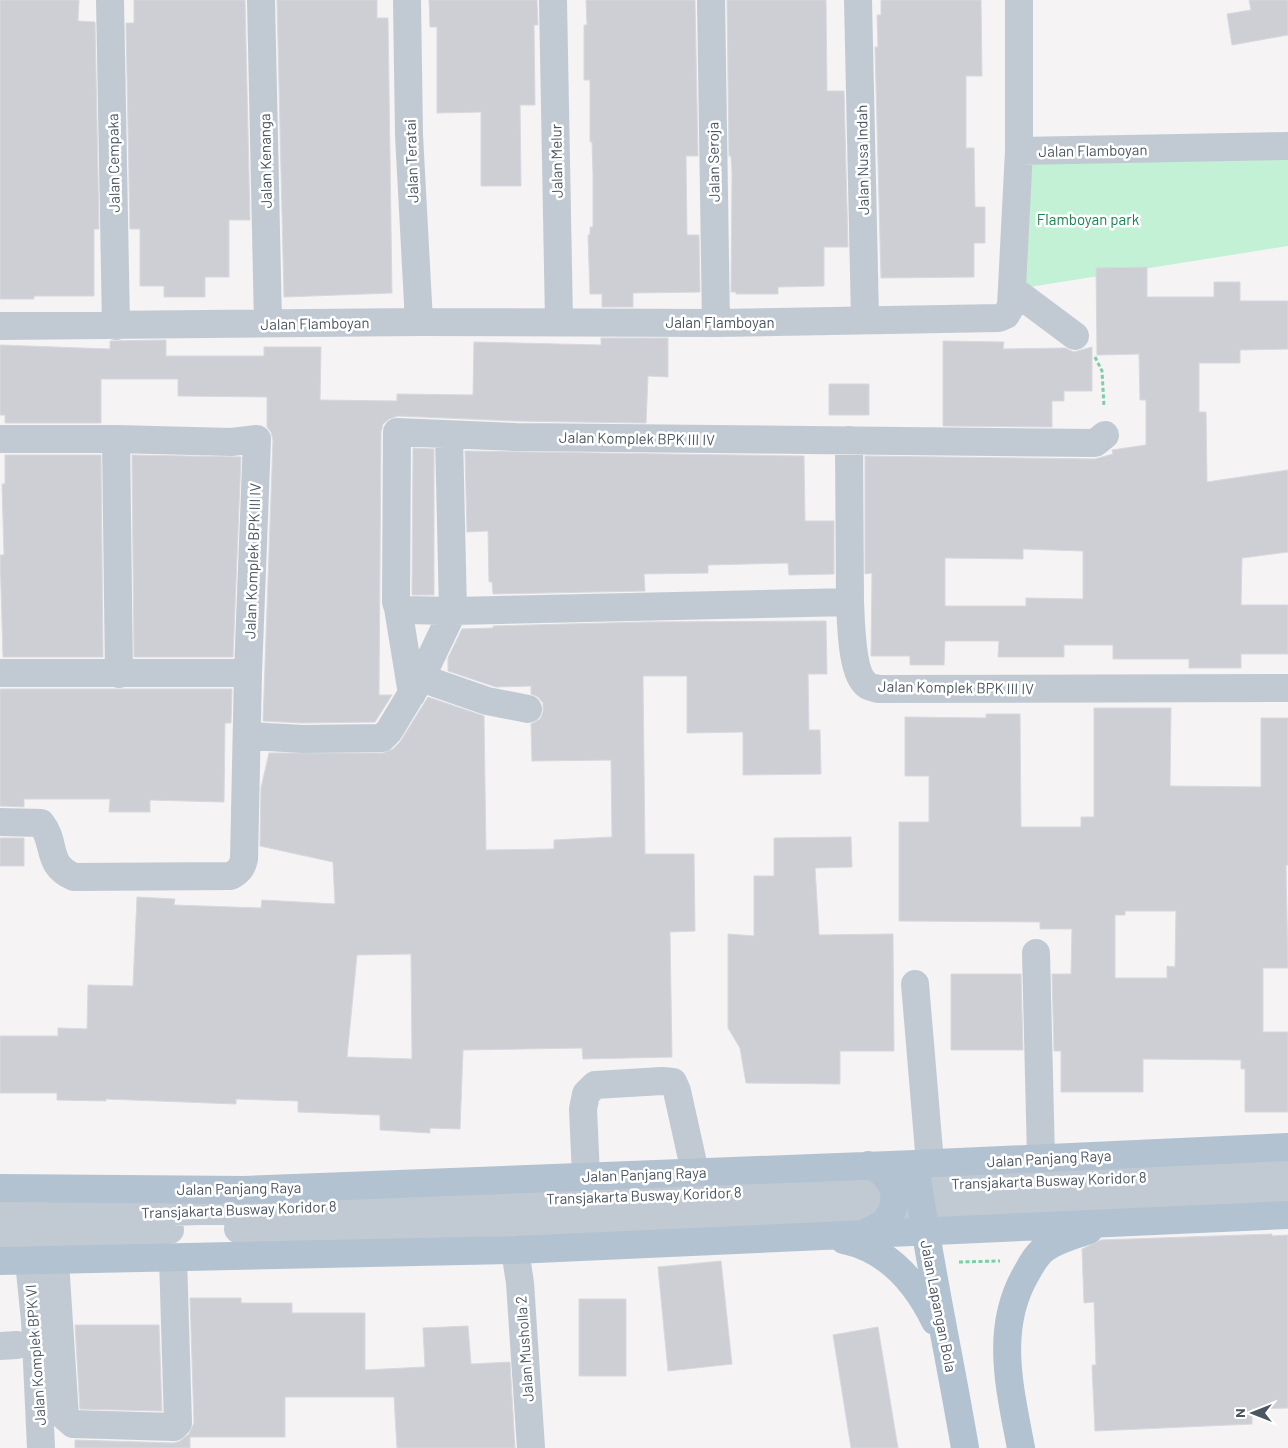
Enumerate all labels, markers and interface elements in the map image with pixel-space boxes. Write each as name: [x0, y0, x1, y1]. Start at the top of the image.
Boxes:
street label: Jalan Nusa Indah: [852, 105, 872, 215]
street label: Jalan Cempaka: [103, 113, 123, 213]
street label: Jalan Kenanga: [255, 113, 275, 209]
street label: Jalan Teratai: [401, 119, 421, 203]
street label: Jalan Seroja: [703, 122, 723, 202]
street label: Jalan Melur: [546, 123, 566, 198]
street label: Jalan Flamboyan: [1038, 140, 1148, 160]
park label: Flamboyan park: [1037, 210, 1140, 228]
street label: Jalan Flamboyan: [260, 313, 370, 333]
street label: Jalan Flamboyan: [665, 313, 775, 331]
street label: Jalan Komplek BPK III IV: [559, 428, 715, 448]
street label: Jalan Komplek BPK III IV: [240, 483, 264, 639]
street label: Jalan Komplek BPK III IV: [878, 677, 1034, 697]
street label: Jalan Panjang Raya: [986, 1146, 1112, 1170]
street label: Jalan Panjang Raya: [581, 1163, 707, 1185]
street label: Transjakarta Busway Koridor 8: [951, 1168, 1147, 1192]
street label: Jalan Panjang Raya: [176, 1178, 302, 1198]
street label: Transjakarta Busway Koridor 8: [546, 1183, 742, 1207]
street label: Transjakarta Busway Koridor 8: [141, 1197, 337, 1221]
street label: Jalan Lapangan Bola: [917, 1238, 961, 1374]
street label: Jalan Komplek BPK VI: [21, 1284, 49, 1426]
street label: Jalan Musholla 2: [511, 1295, 537, 1403]
north arrow: [1228, 1388, 1278, 1438]
text: N: [1231, 1408, 1248, 1418]

